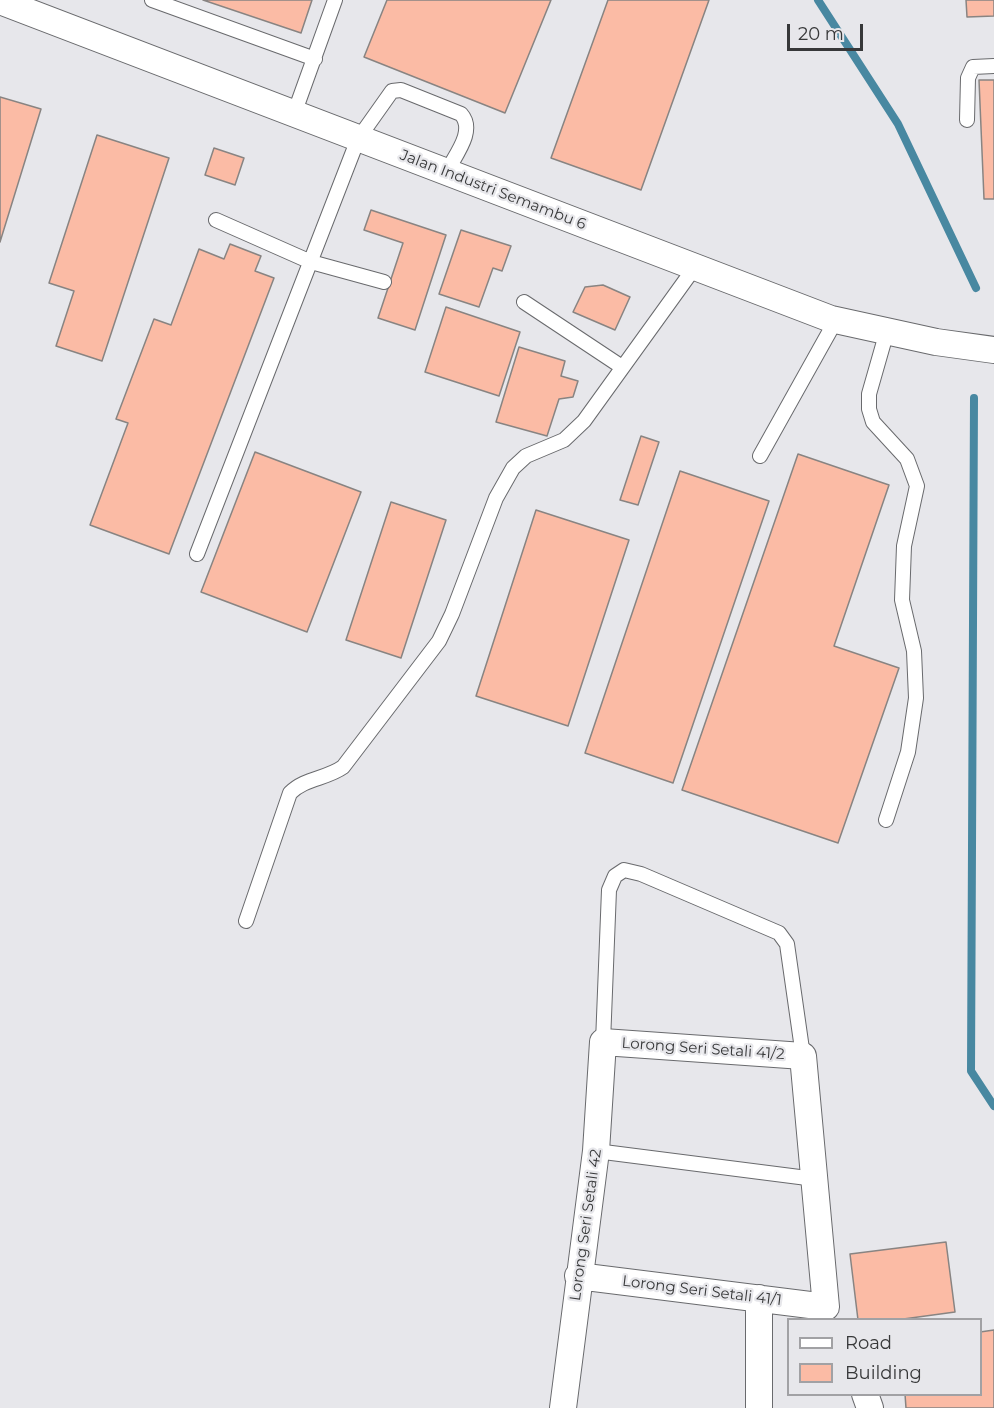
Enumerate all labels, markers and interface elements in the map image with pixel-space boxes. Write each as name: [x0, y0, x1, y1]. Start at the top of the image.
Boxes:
scale bar: [790, 12, 866, 50]
text: 20 m: [798, 23, 844, 45]
street label: Jalan Industri Semambu 6: [397, 146, 589, 234]
street label: Lorong Seri Setali 41/2: [621, 1034, 785, 1064]
street label: Lorong Seri Setali 42: [566, 1148, 606, 1302]
street label: Lorong Seri Setali 41/1: [621, 1272, 783, 1310]
legend: [787, 1318, 982, 1396]
text: Road: [845, 1332, 892, 1354]
text: Building: [845, 1362, 922, 1384]

